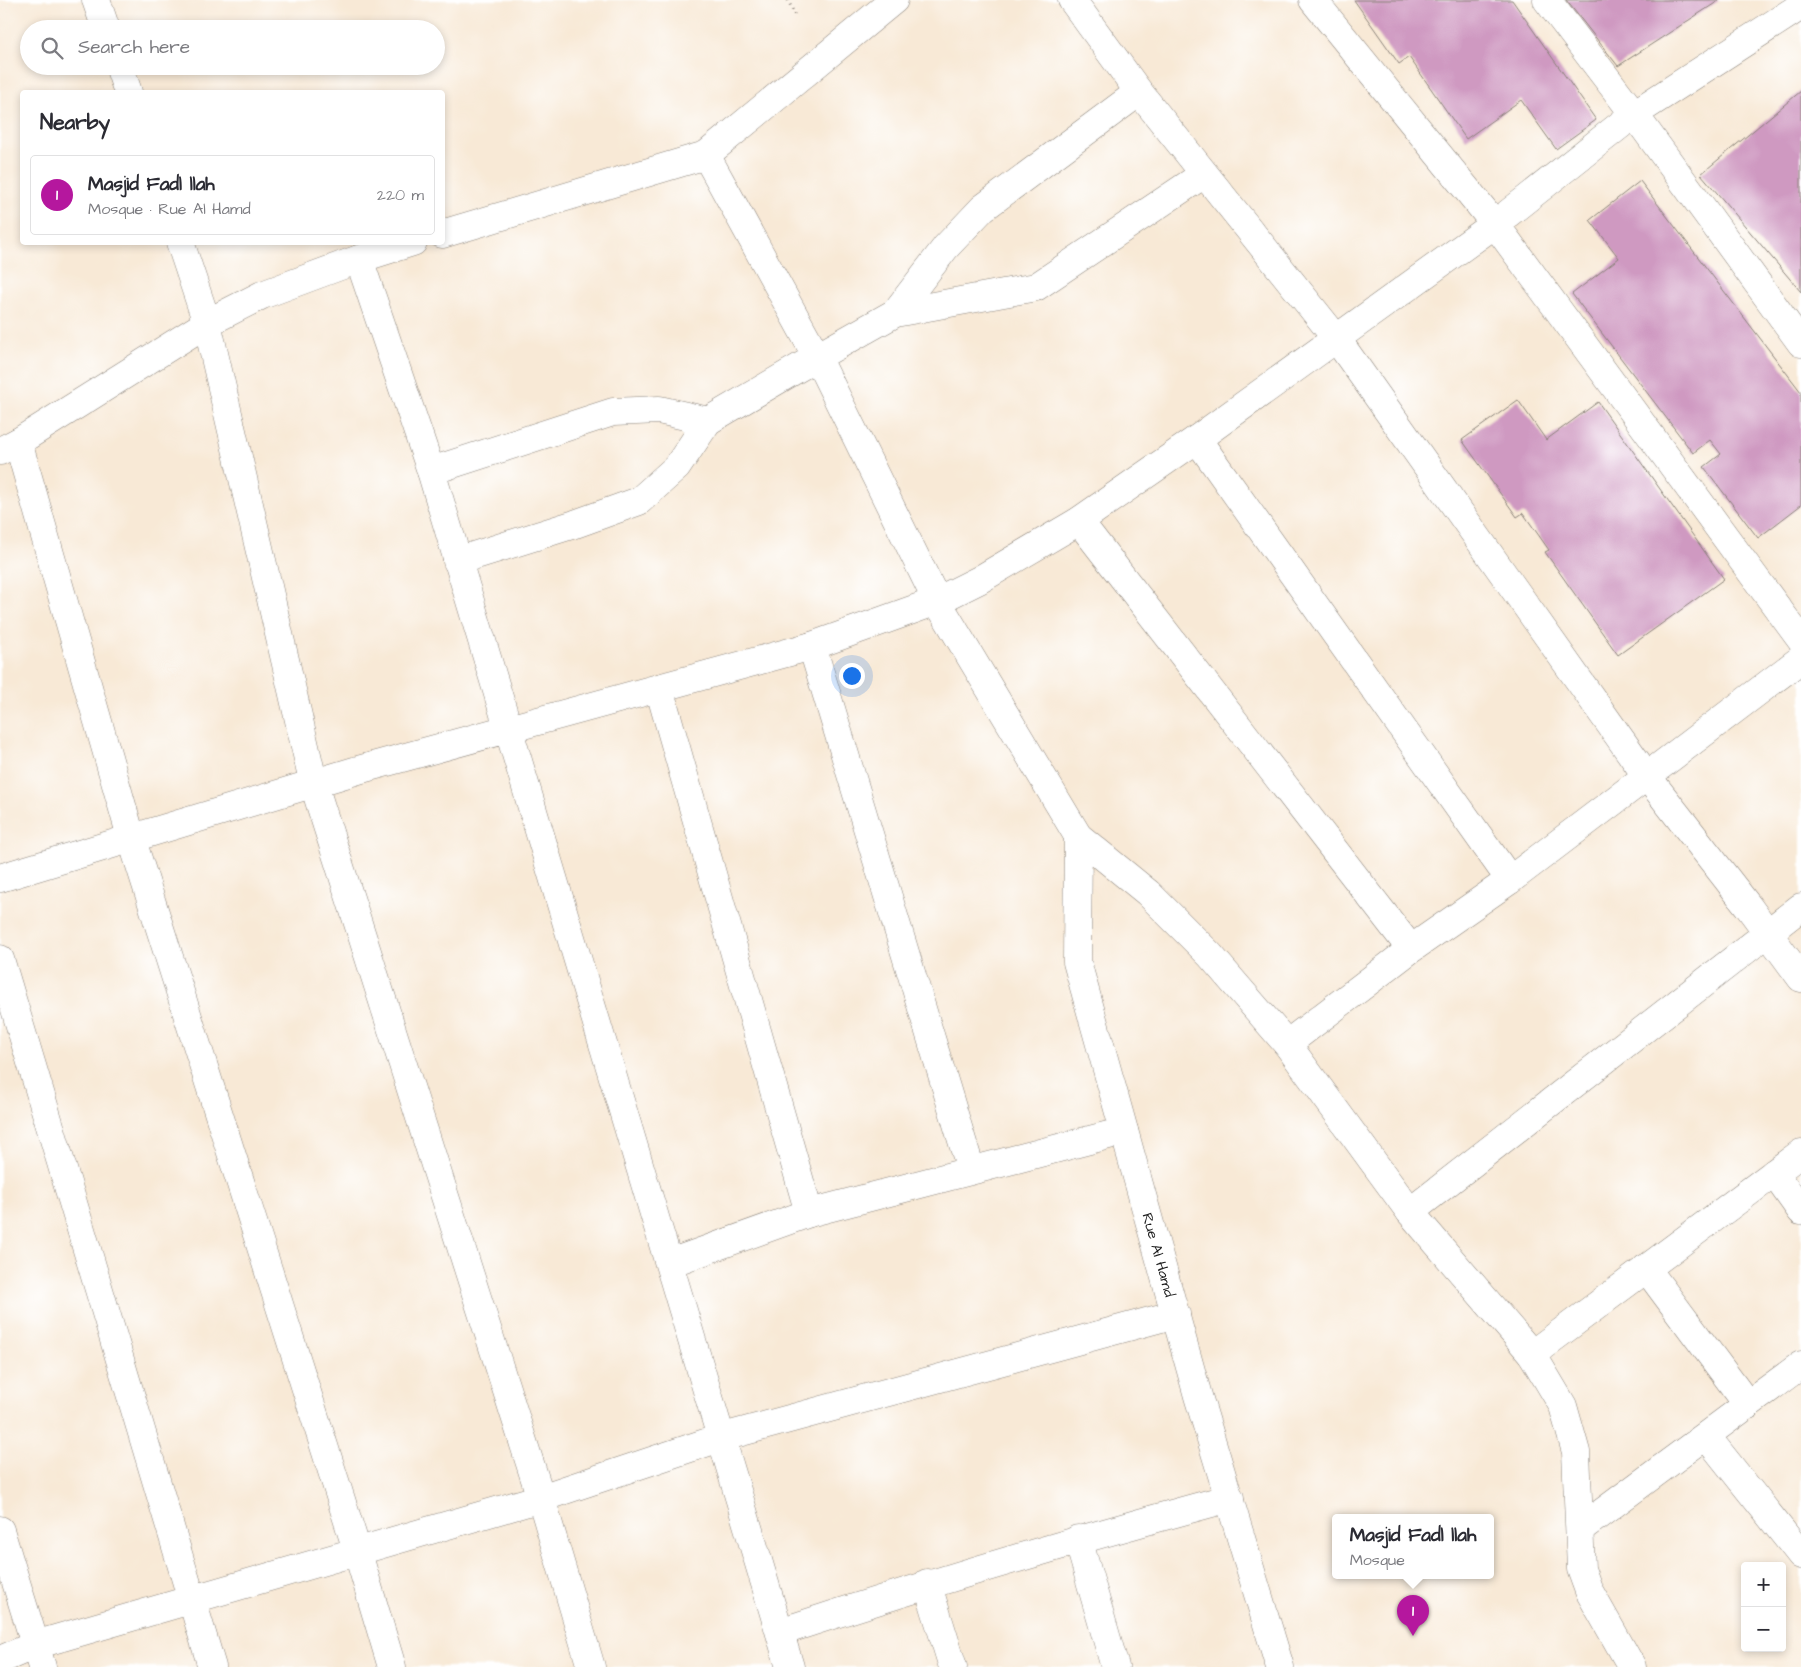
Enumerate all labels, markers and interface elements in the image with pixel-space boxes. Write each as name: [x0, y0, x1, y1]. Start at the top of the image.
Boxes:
search box: [20, 20, 445, 75]
icon: search: [38, 34, 66, 62]
text: Search here: [78, 34, 190, 61]
text: Nearby: [40, 108, 110, 137]
text: Masjid Fadl llah: [88, 171, 215, 198]
text: 1: [56, 184, 58, 206]
text: 220 m: [377, 184, 424, 206]
text: Mosque · Rue Al Hamd: [88, 198, 251, 220]
your location: [839, 663, 865, 689]
street label: Rue Al Hamd: [1137, 1210, 1180, 1300]
popup: [1332, 1514, 1494, 1579]
text: Masjid Fadl llah: [1350, 1522, 1476, 1549]
text: Mosque: [1350, 1549, 1405, 1571]
map controls: [1741, 1562, 1786, 1652]
button: +: [1741, 1562, 1786, 1607]
pin: 1: [1397, 1595, 1429, 1636]
button: −: [1741, 1607, 1786, 1652]

